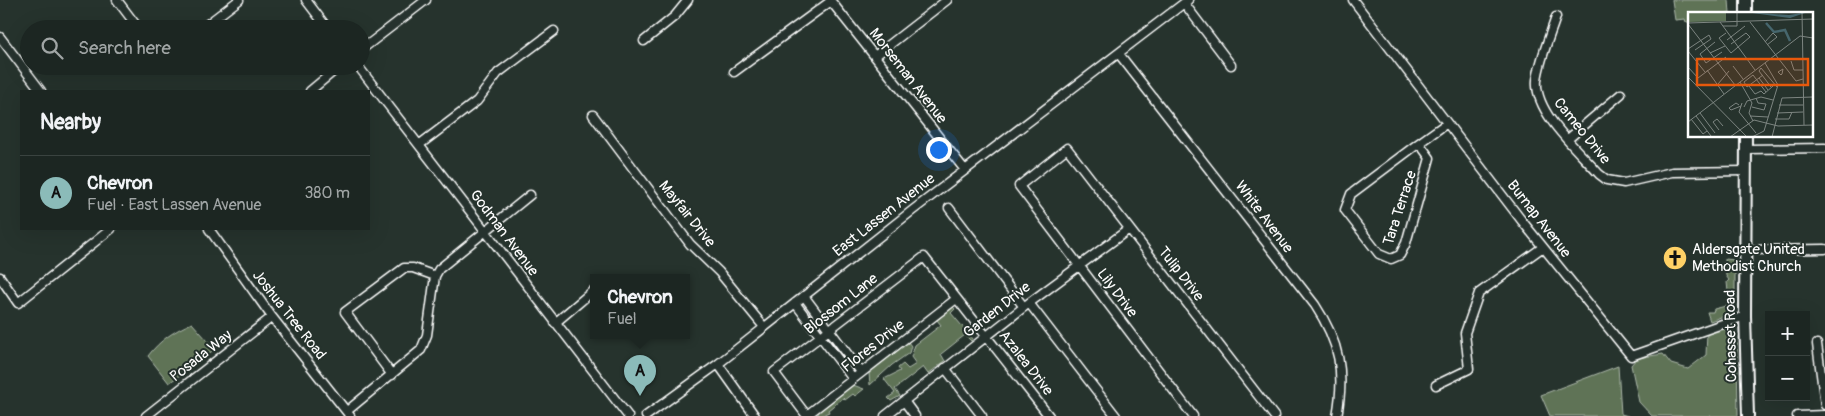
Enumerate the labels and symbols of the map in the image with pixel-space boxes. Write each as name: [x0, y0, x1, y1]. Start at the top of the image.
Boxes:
inset map: [1688, 12, 1812, 138]
street label: Morseman Avenue: [865, 24, 952, 128]
street label: Cameo Drive: [1549, 94, 1615, 169]
your location: [926, 137, 952, 163]
street label: Tara Terrace: [1379, 168, 1421, 248]
street label: East Lassen Avenue: [829, 169, 939, 261]
street label: Burnap Avenue: [1503, 176, 1576, 262]
street label: Mayfair Drive: [654, 177, 720, 252]
street label: White Avenue: [1231, 177, 1298, 257]
street label: Godman Avenue: [465, 186, 543, 280]
place label: Aldersgate United Methodist Church: [1692, 240, 1805, 276]
street label: Tulip Drive: [1154, 243, 1209, 306]
church icon: Aldersgate United Methodist Church: [1662, 245, 1688, 271]
street label: Lily Drive: [1092, 265, 1142, 322]
street label: Joshua Tree Road: [248, 266, 330, 364]
street label: Blossom Lane: [800, 269, 882, 339]
street label: Garden Drive: [959, 277, 1035, 342]
street label: Cohasset Road: [1721, 290, 1741, 382]
street label: Flores Drive: [838, 315, 909, 377]
street label: Posada Way: [166, 325, 236, 386]
street label: Azalea Drive: [995, 327, 1058, 400]
pin: A: [624, 355, 656, 396]

